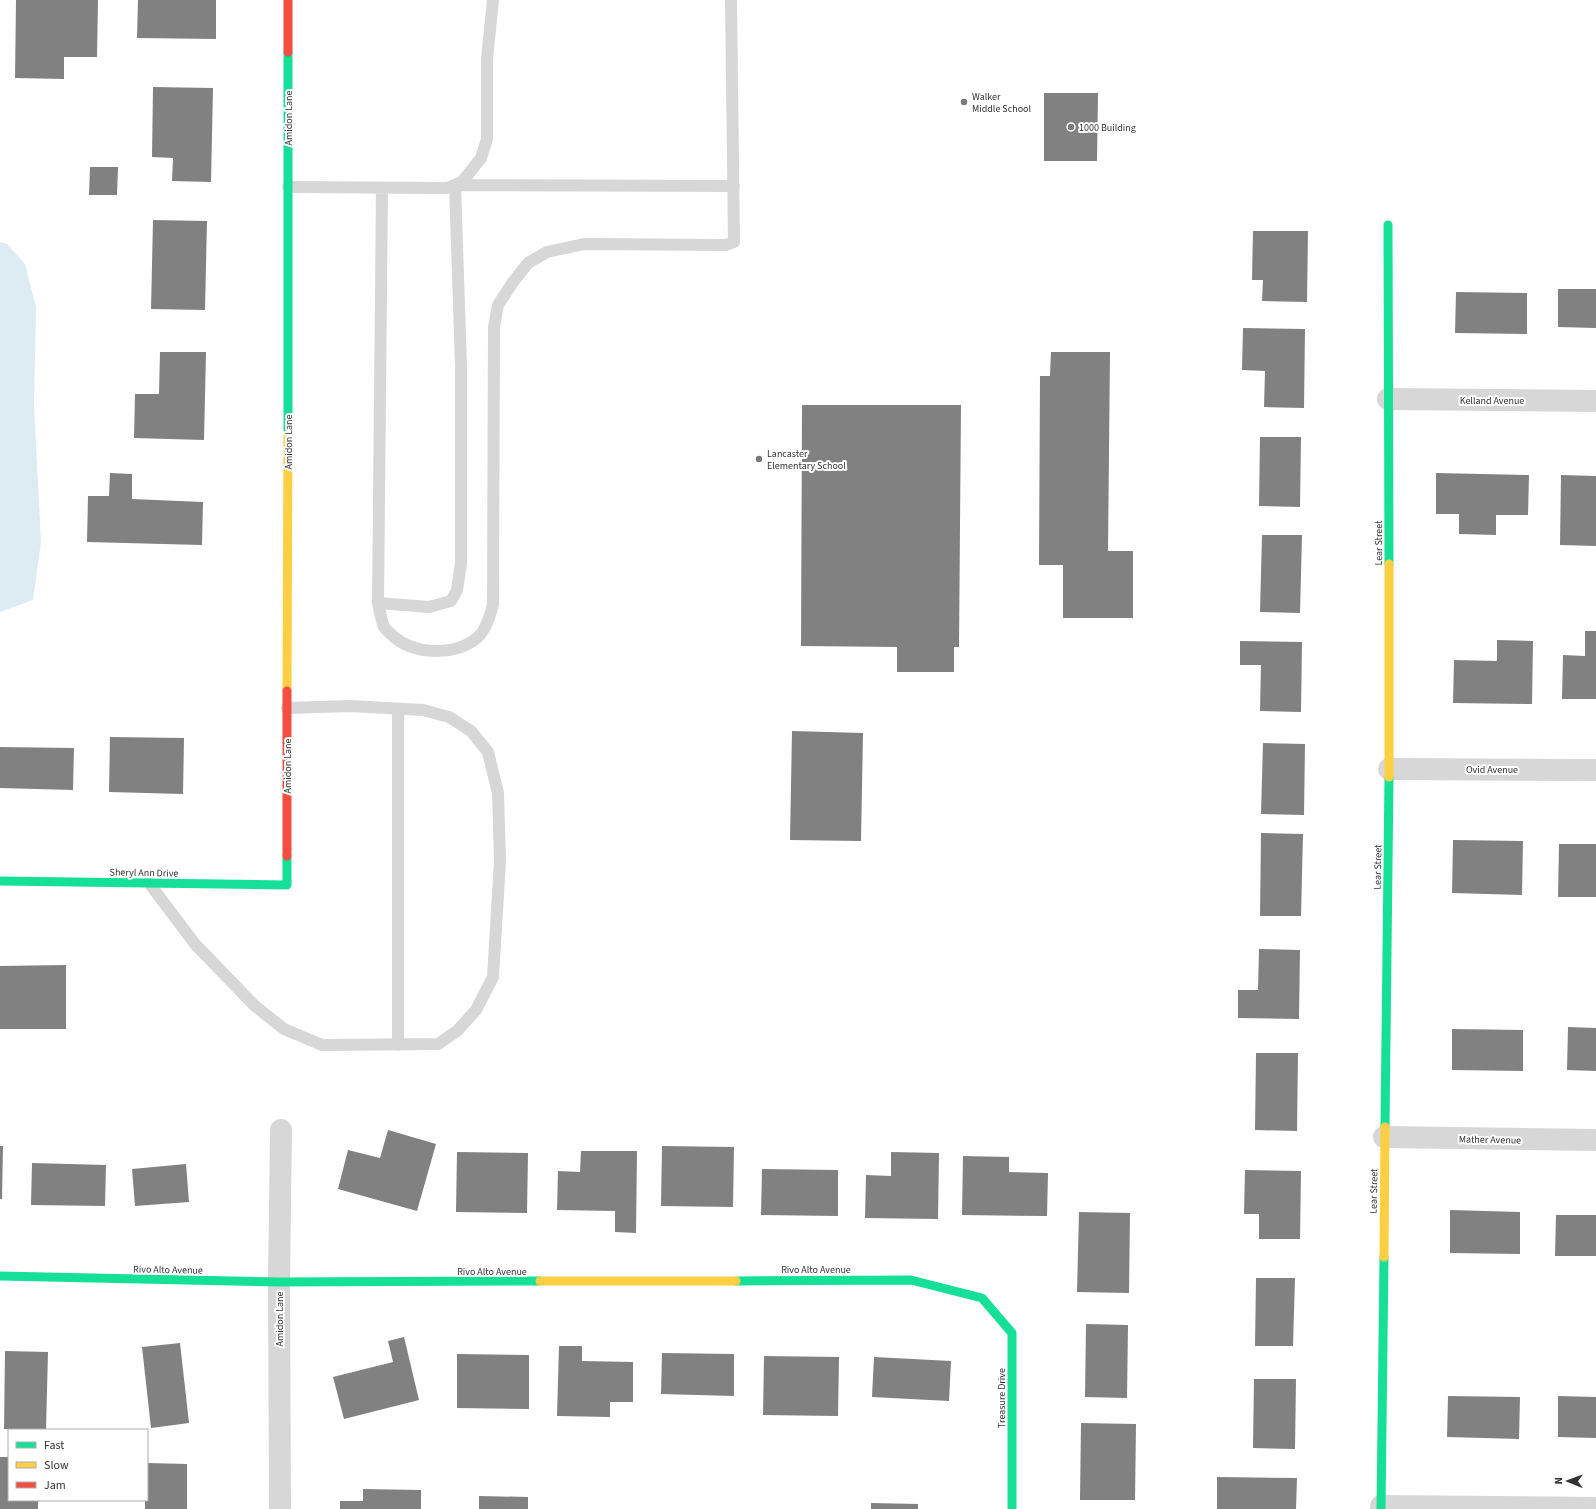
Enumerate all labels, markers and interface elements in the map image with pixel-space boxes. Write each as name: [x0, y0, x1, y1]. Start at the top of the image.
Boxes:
street label: Amidon Lane: [282, 90, 296, 145]
place label: Walker Middle School: [972, 90, 1032, 116]
marker: Walker Middle School: [959, 97, 969, 107]
place label: 1000 Building: [1079, 121, 1136, 135]
marker: 1000 Building: [1066, 122, 1076, 132]
street label: Kelland Avenue: [1460, 394, 1524, 408]
street label: Amidon Lane: [282, 414, 296, 469]
place label: Lancaster Elementary School: [767, 447, 846, 473]
marker: Lancaster Elementary School: [754, 454, 764, 464]
street label: Lear Street: [1372, 520, 1386, 566]
street label: Amidon Lane: [281, 738, 295, 793]
street label: Ovid Avenue: [1466, 763, 1518, 777]
street label: Lear Street: [1371, 844, 1385, 890]
street label: Sheryl Ann Drive: [109, 865, 178, 881]
street label: Mather Avenue: [1459, 1132, 1521, 1148]
street label: Lear Street: [1367, 1168, 1381, 1214]
street label: Rivo Alto Avenue: [133, 1262, 203, 1278]
street label: Rivo Alto Avenue: [781, 1263, 851, 1277]
street label: Rivo Alto Avenue: [457, 1265, 527, 1279]
street label: Amidon Lane: [273, 1291, 287, 1346]
street label: Treasure Drive: [995, 1368, 1009, 1428]
legend: [8, 1429, 148, 1501]
text: Fast: [44, 1437, 64, 1454]
text: Slow: [44, 1457, 69, 1474]
north arrow: [1548, 1461, 1588, 1501]
text: Jam: [44, 1477, 66, 1494]
text: N: [1551, 1477, 1566, 1485]

